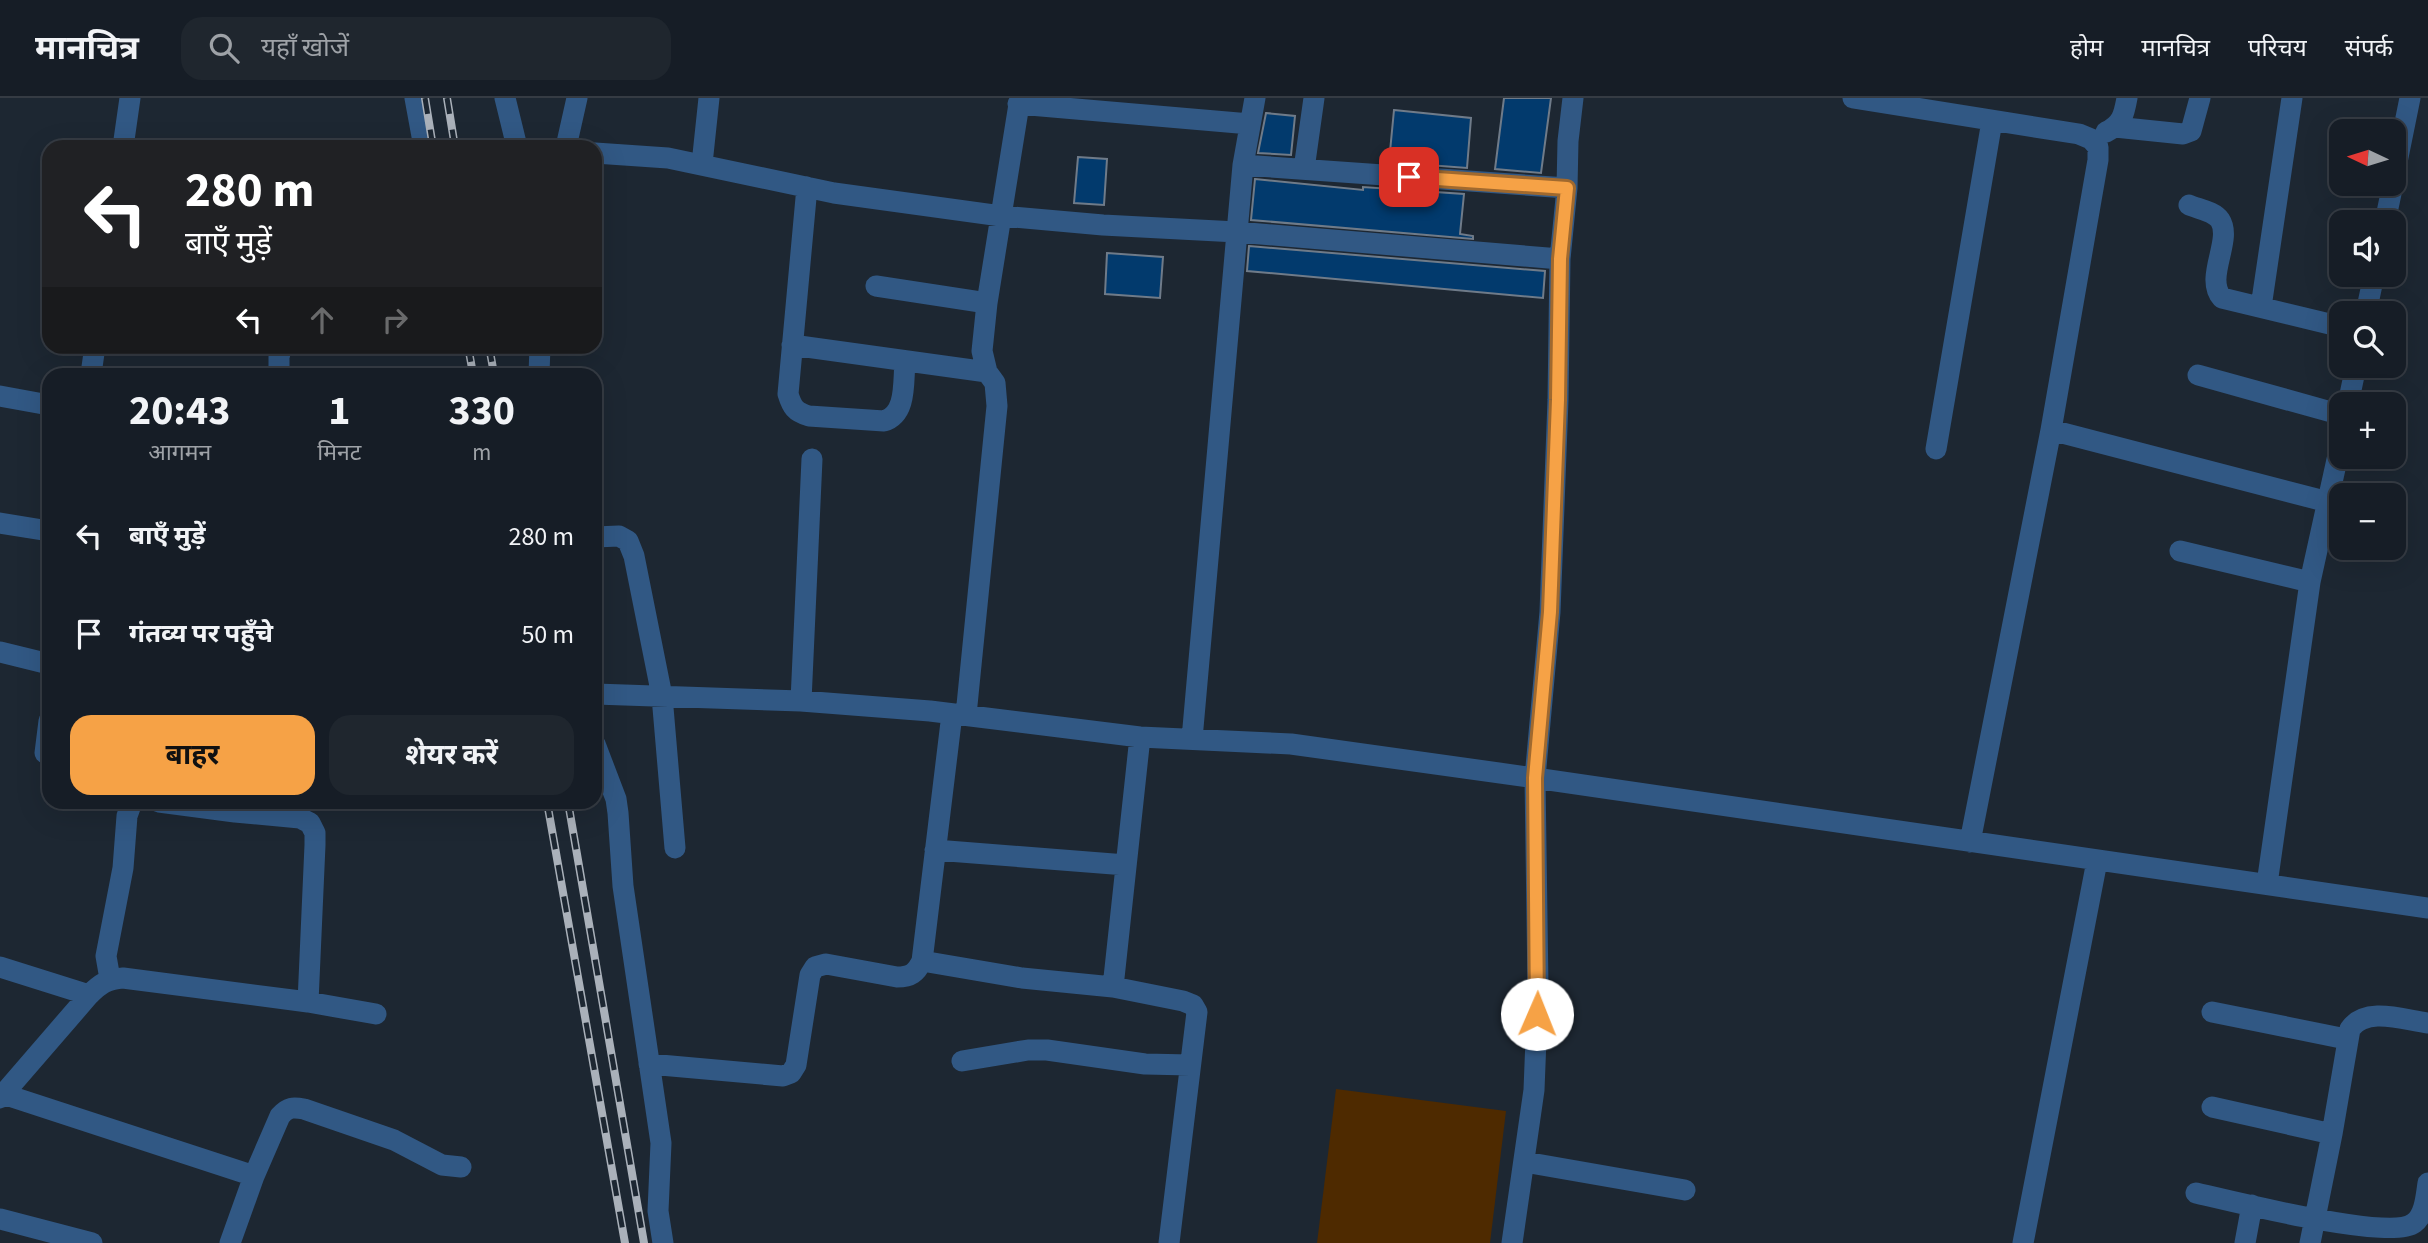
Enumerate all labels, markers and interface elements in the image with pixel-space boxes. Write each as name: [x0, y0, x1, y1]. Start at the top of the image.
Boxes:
search box: [181, 17, 671, 80]
text: मानचित्र: [35, 25, 139, 72]
icon: search: [205, 29, 243, 67]
text: यहाँ खोजें: [261, 29, 349, 66]
text: होम: [2070, 31, 2103, 66]
text: मानचित्र: [2141, 31, 2210, 66]
text: परिचय: [2248, 31, 2307, 66]
text: संपर्क: [2345, 31, 2393, 66]
north arrow: [2329, 119, 2406, 196]
map controls: [2329, 119, 2406, 560]
pin: [1379, 147, 1439, 207]
text: 280 m: [185, 156, 314, 226]
icon: arrive: [1390, 158, 1428, 196]
icon: left: [70, 168, 161, 259]
button: sound: [2329, 210, 2406, 287]
text: बाएँ मुड़ें: [185, 221, 272, 267]
icon: left: [230, 301, 268, 339]
icon: ahead: [303, 301, 341, 339]
icon: right: [376, 301, 414, 339]
button: search: [2329, 301, 2406, 378]
text: 20:43: [129, 381, 230, 441]
text: 1: [328, 381, 350, 441]
text: 330: [448, 381, 515, 441]
button: +: [2329, 392, 2406, 469]
text: आगमन: [148, 436, 211, 469]
text: मिनट: [317, 436, 361, 469]
text: m: [472, 436, 491, 469]
button: −: [2329, 483, 2406, 560]
icon: left: [70, 517, 108, 555]
text: बाएँ मुड़ें: [129, 517, 206, 554]
text: 280 m: [508, 518, 574, 555]
icon: arrive: [70, 615, 108, 653]
text: गंतव्य पर पहुँचे: [129, 615, 273, 652]
text: 50 m: [521, 616, 574, 653]
button: बाहर: [70, 715, 315, 795]
button: शेयर करें: [329, 715, 574, 795]
position arrow: [1500, 977, 1574, 1051]

